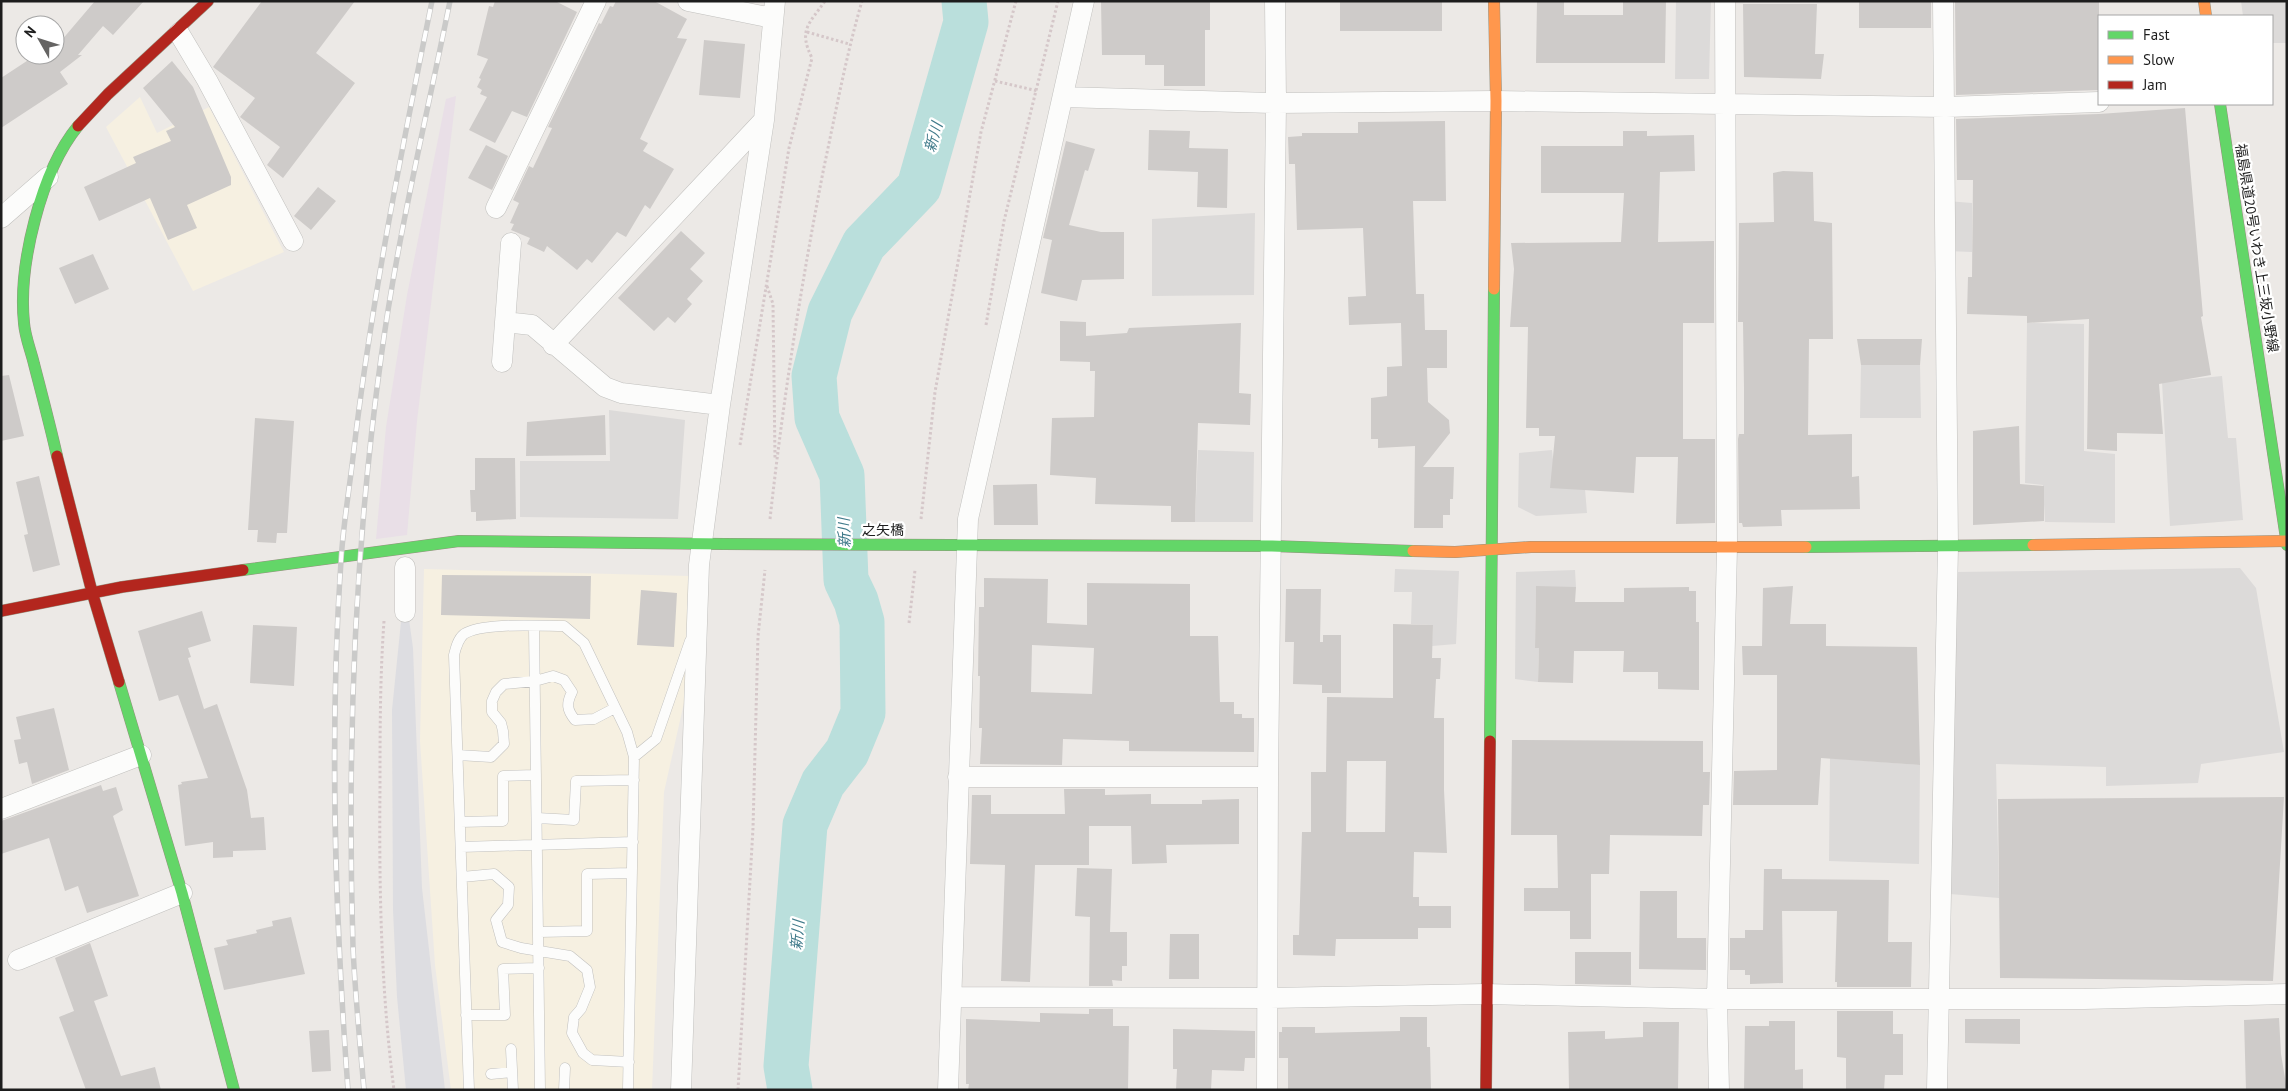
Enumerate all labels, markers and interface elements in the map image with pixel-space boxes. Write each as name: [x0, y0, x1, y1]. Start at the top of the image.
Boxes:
north arrow: [15, 15, 65, 65]
legend: [2098, 15, 2273, 105]
text: N: [20, 23, 40, 41]
text: Fast: [2143, 25, 2170, 44]
text: Slow: [2143, 50, 2174, 69]
text: Jam: [2142, 75, 2167, 94]
water label: 新川: [920, 118, 947, 154]
street label: 福島県道20号いわき上三坂小野線: [2232, 142, 2282, 354]
water label: 新川: [834, 516, 854, 548]
street label: 之矢橋: [862, 521, 904, 539]
water label: 新川: [786, 917, 808, 951]

